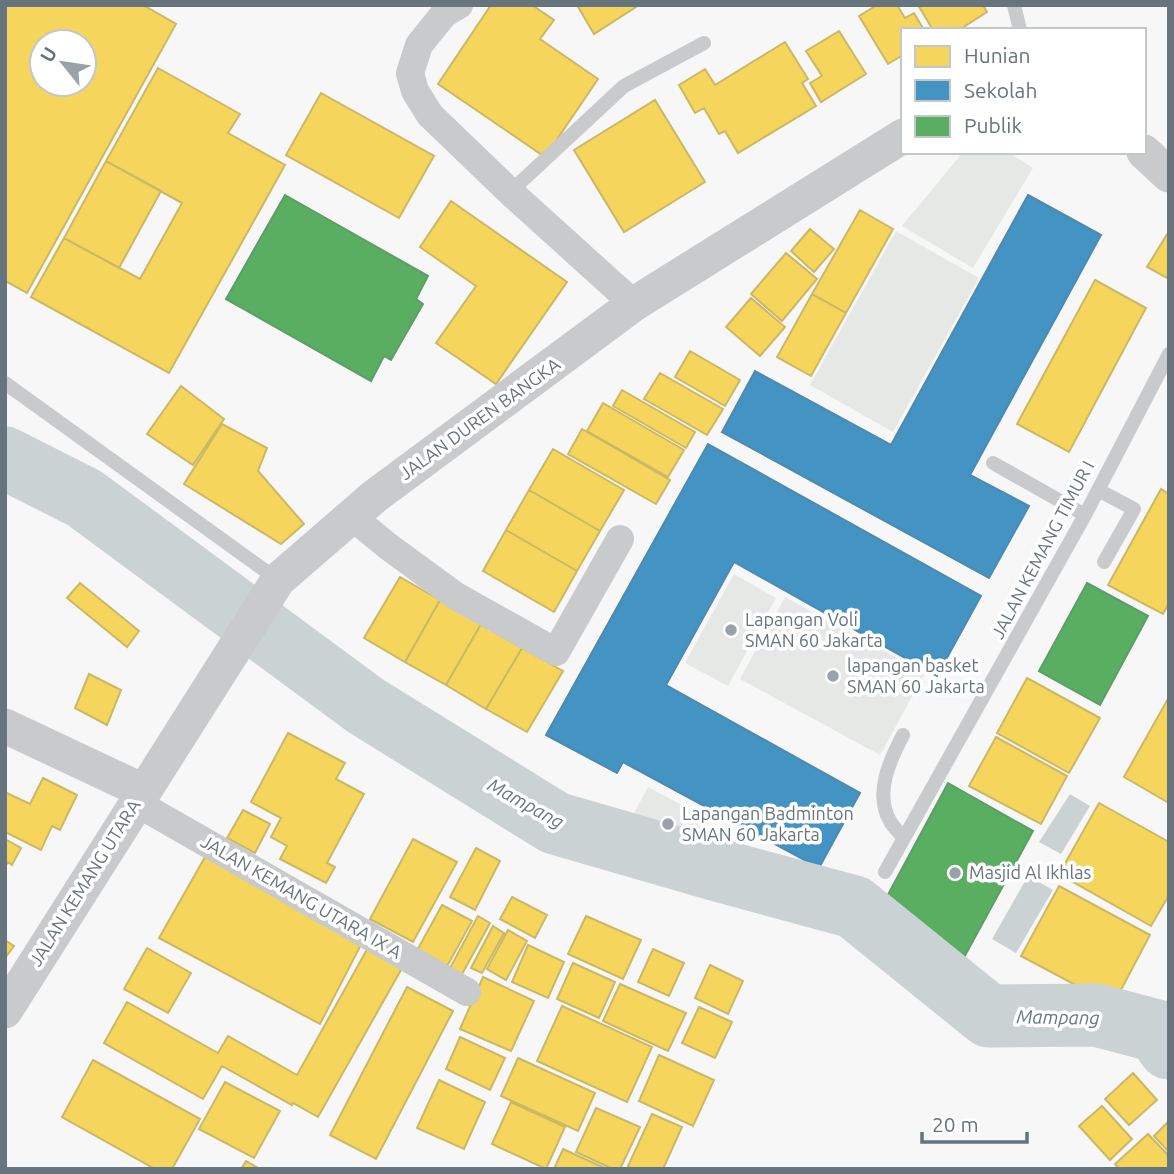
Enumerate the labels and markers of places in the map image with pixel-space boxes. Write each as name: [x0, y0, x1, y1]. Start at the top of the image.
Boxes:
place label: Lapangan Voli SMAN 60 Jakarta: [745, 609, 883, 650]
marker: Lapangan Voli SMAN 60 Jakarta: [723, 622, 739, 638]
place label: lapangan basket SMAN 60 Jakarta: [847, 655, 985, 696]
marker: lapangan basket SMAN 60 Jakarta: [825, 668, 841, 684]
place label: Lapangan Badminton SMAN 60 Jakarta: [682, 803, 854, 844]
marker: Lapangan Badminton SMAN 60 Jakarta: [660, 816, 676, 832]
place label: Masjid Al Ikhlas: [969, 862, 1092, 882]
marker: Masjid Al Ikhlas: [947, 865, 963, 881]

